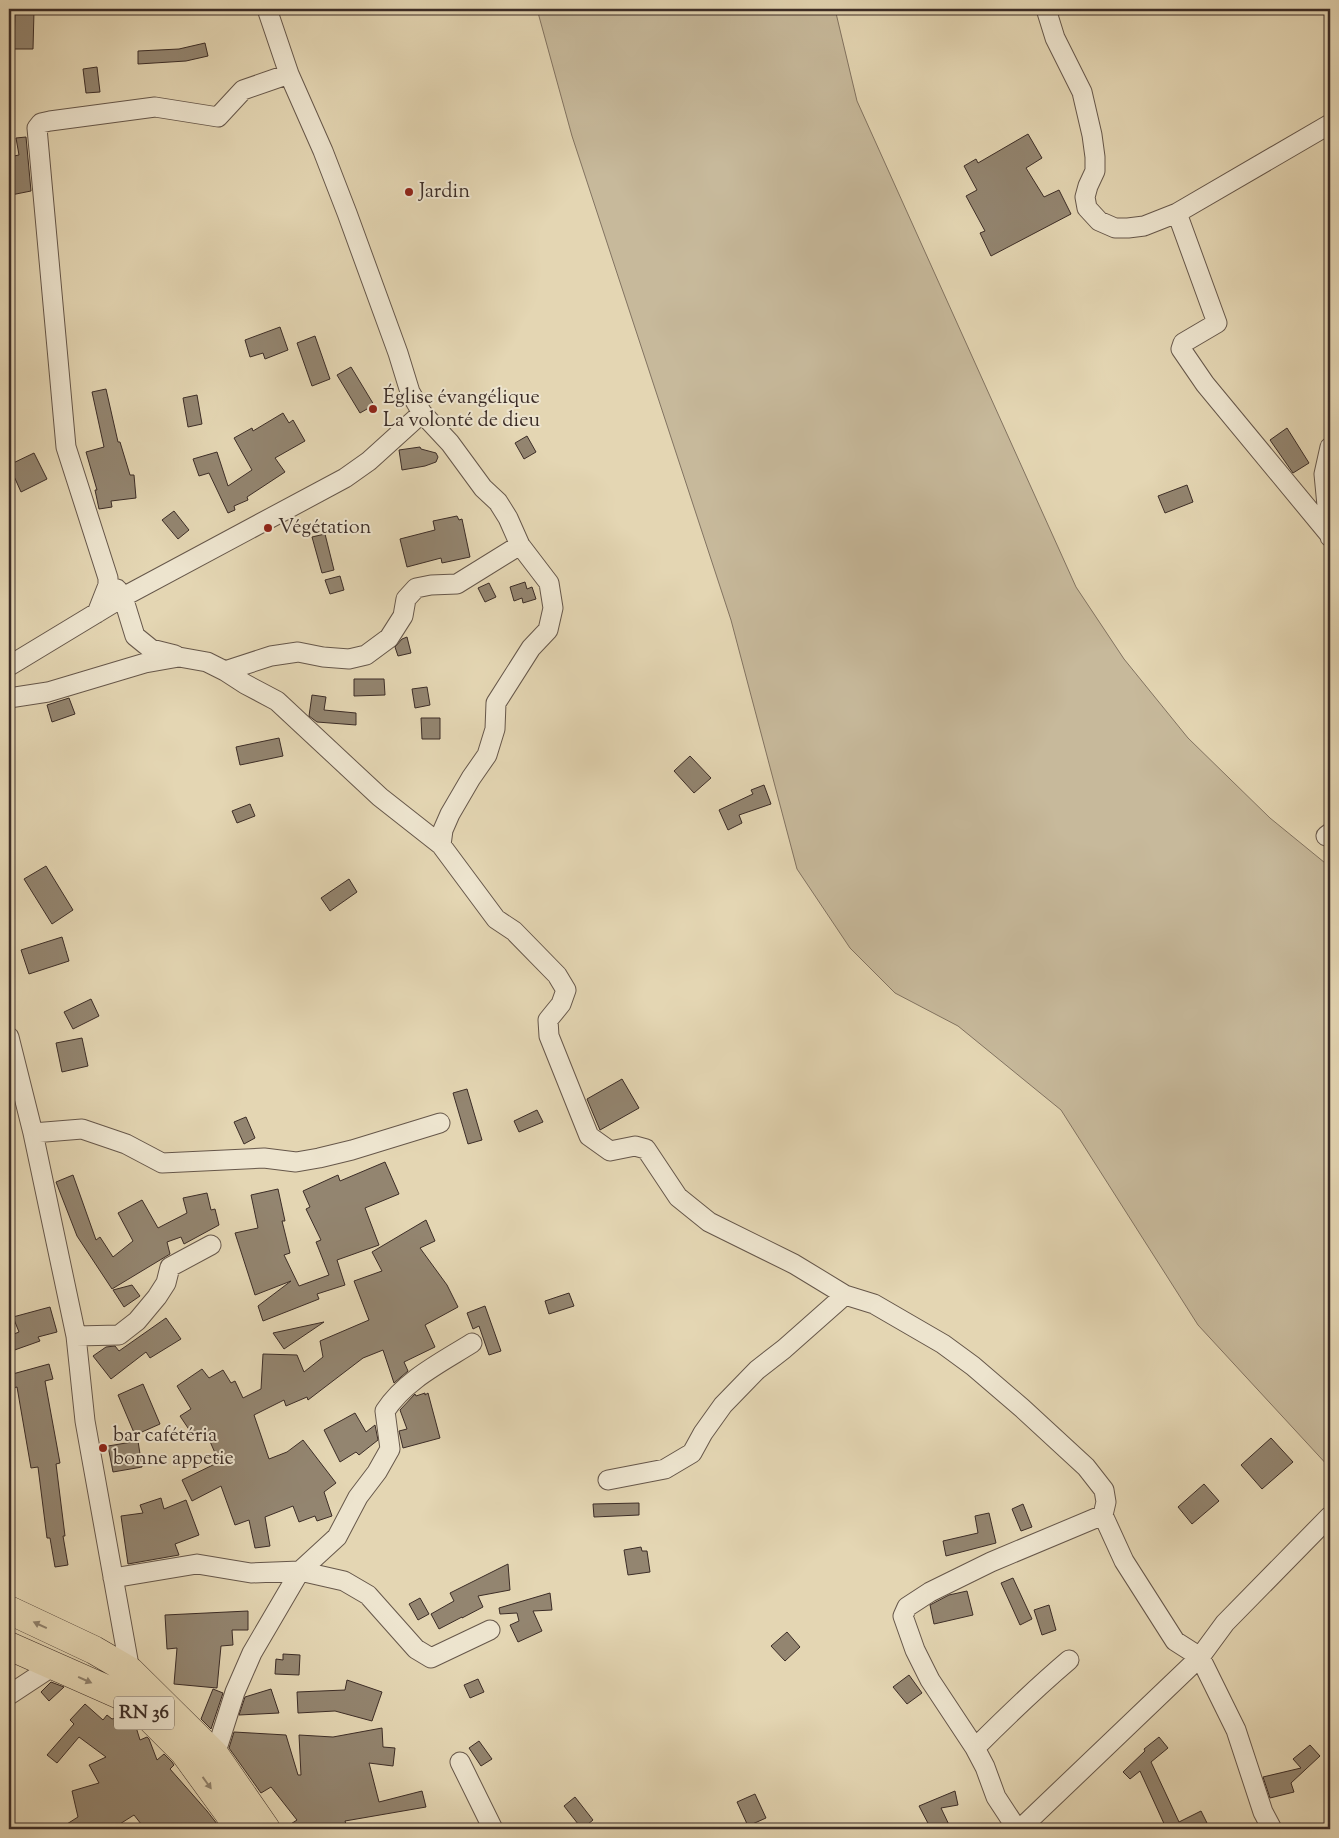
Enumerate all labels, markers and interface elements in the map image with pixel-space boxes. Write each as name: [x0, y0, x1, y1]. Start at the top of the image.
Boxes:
place label: Jardin: [418, 178, 470, 207]
marker: Jardin: [403, 186, 415, 198]
place label: Église évangélique La volonté de dieu: [383, 383, 540, 436]
marker: Église évangélique La volonté de dieu: [367, 403, 379, 415]
place label: Végétation: [278, 514, 372, 543]
marker: Végétation: [262, 522, 274, 534]
place label: bar cafétéria bonne appetie: [113, 1422, 234, 1474]
marker: bar cafétéria bonne appetie: [97, 1442, 109, 1454]
one-way arrow: [33, 1620, 47, 1628]
one-way arrow: [78, 1676, 92, 1684]
road number: RN 36: [114, 1696, 174, 1730]
one-way arrow: [202, 1776, 212, 1790]

